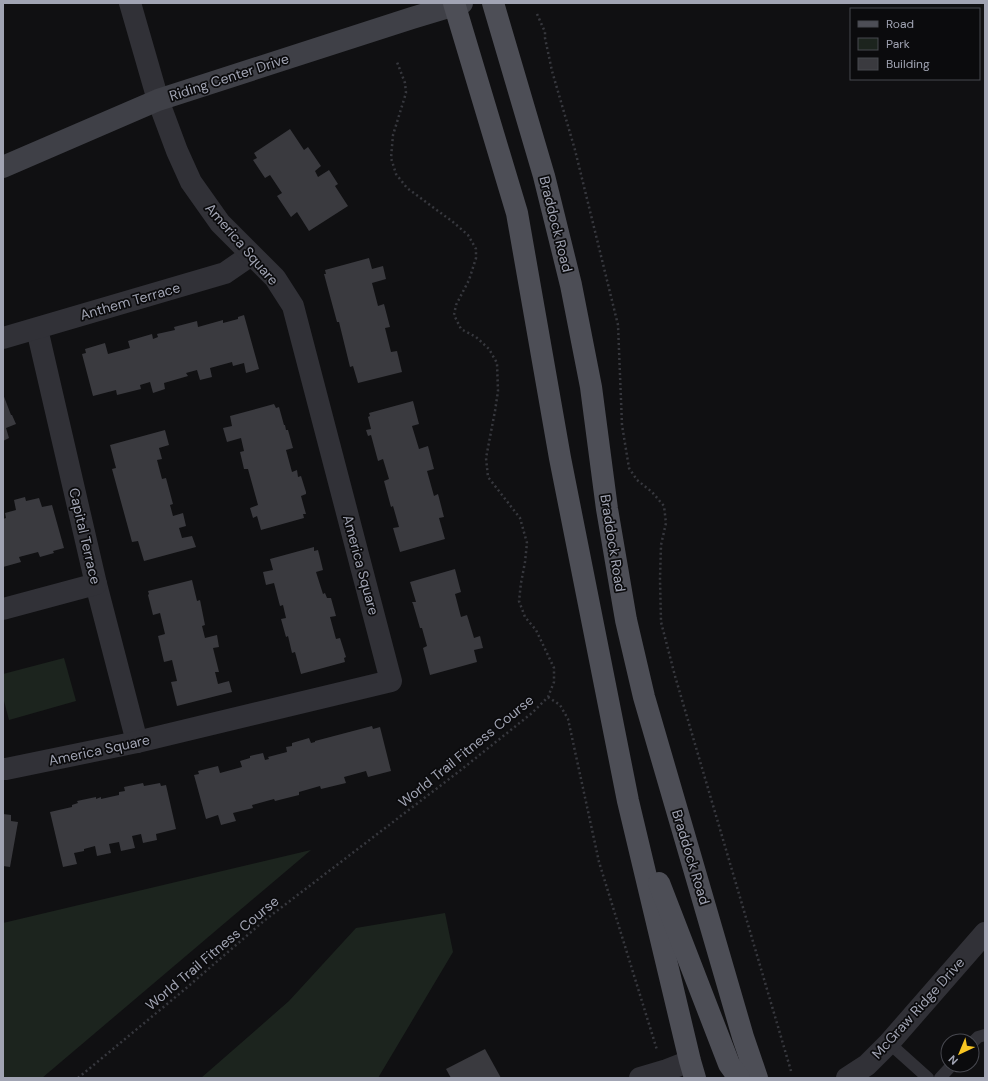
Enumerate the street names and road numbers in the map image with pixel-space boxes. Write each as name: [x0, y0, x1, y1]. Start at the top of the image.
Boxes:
street label: Riding Center Drive: [167, 49, 291, 105]
street label: Braddock Road: [535, 174, 577, 274]
street label: America Square: [201, 199, 283, 289]
street label: Anthem Terrace: [78, 278, 182, 324]
street label: Capital Terrace: [65, 486, 105, 586]
street label: Braddock Road: [596, 493, 630, 593]
street label: America Square: [339, 513, 383, 617]
street label: World Trail Fitness Course: [395, 691, 537, 811]
street label: America Square: [47, 730, 151, 770]
street label: Braddock Road: [668, 807, 714, 907]
street label: World Trail Fitness Course: [142, 892, 282, 1014]
street label: McGraw Ridge Drive: [868, 954, 968, 1062]

